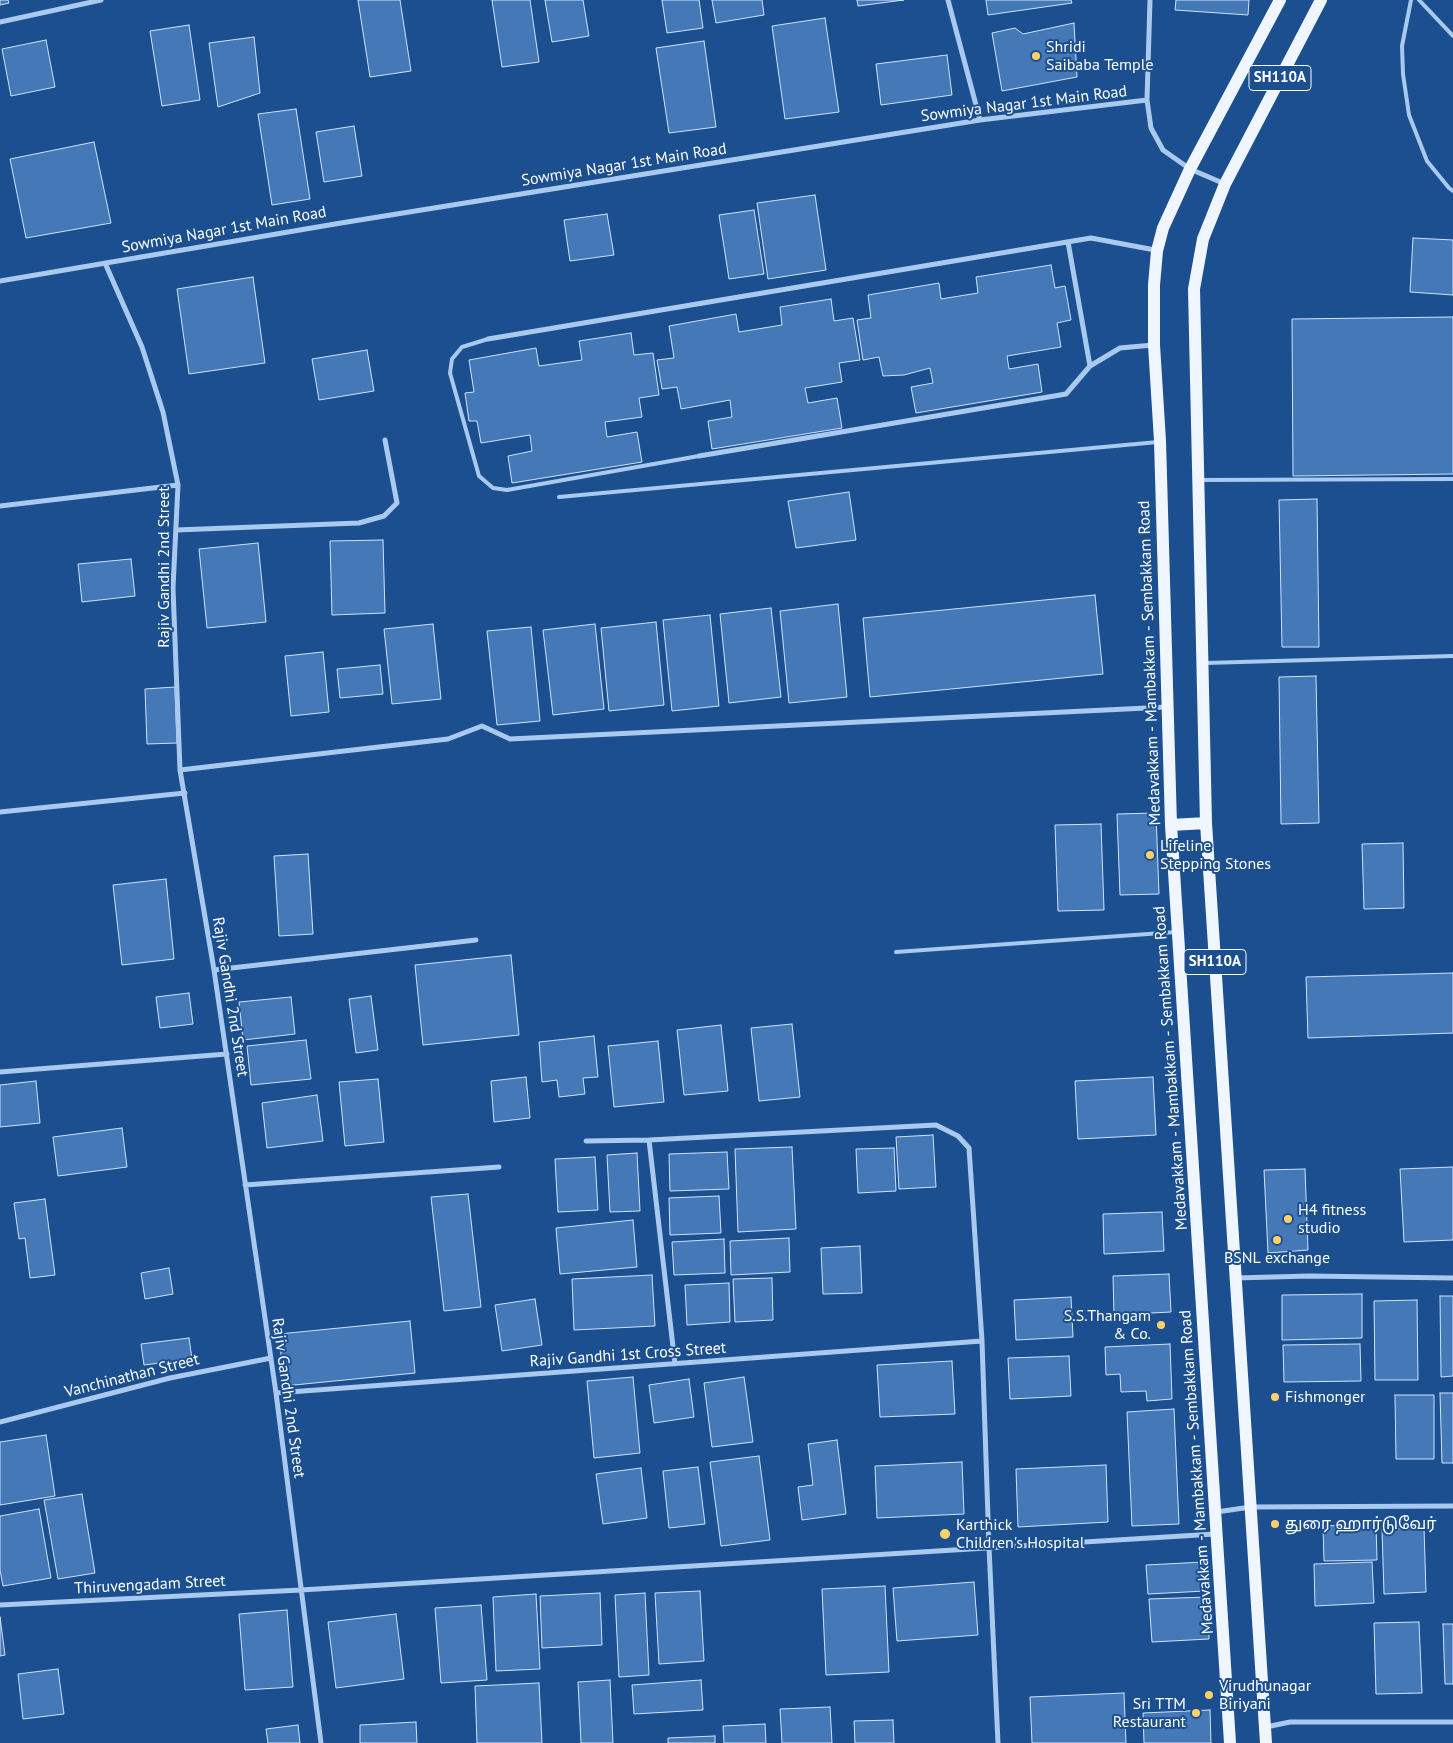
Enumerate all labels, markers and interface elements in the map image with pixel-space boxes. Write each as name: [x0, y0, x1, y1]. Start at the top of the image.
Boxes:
place label: Shridi Saibaba Temple: [1046, 37, 1154, 75]
marker: Shridi Saibaba Temple: [1030, 50, 1042, 62]
road number: SH110A: [1249, 66, 1311, 90]
street label: Sowmiya Nagar 1st Main Road: [920, 82, 1128, 126]
street label: Sowmiya Nagar 1st Main Road: [520, 139, 728, 191]
street label: Sowmiya Nagar 1st Main Road: [120, 203, 328, 257]
street label: Rajiv Gandhi 2nd Street: [154, 486, 174, 648]
street label: Medavakkam - Mambakkam - Sembakkam Road: [1135, 500, 1165, 826]
place label: Lifeline Stepping Stones: [1160, 836, 1271, 874]
marker: Lifeline Stepping Stones: [1144, 849, 1156, 861]
street label: Medavakkam - Mambakkam - Sembakkam Road: [1150, 905, 1192, 1231]
street label: Rajiv Gandhi 2nd Street: [208, 916, 252, 1078]
road number: SH110A: [1184, 950, 1246, 974]
place label: H4 fitness studio: [1298, 1200, 1366, 1238]
marker: H4 fitness studio: [1282, 1213, 1294, 1225]
marker: BSNL exchange: [1271, 1234, 1283, 1246]
place label: BSNL exchange: [1224, 1248, 1330, 1268]
place label: S.S.Thangam & Co.: [1064, 1306, 1151, 1344]
street label: Medavakkam - Mambakkam - Sembakkam Road: [1176, 1309, 1218, 1635]
street label: Rajiv Gandhi 2nd Street: [267, 1317, 309, 1479]
marker: S.S.Thangam & Co.: [1155, 1319, 1167, 1331]
street label: Rajiv Gandhi 1st Cross Street: [529, 1339, 727, 1371]
street label: Vanchinathan Street: [63, 1350, 201, 1402]
place label: Fishmonger: [1285, 1387, 1366, 1407]
marker: Fishmonger: [1269, 1391, 1281, 1403]
place label: துரை ஹார்டுவேர்: [1285, 1514, 1436, 1534]
place label: Karthick Children's Hospital: [956, 1515, 1084, 1553]
marker: துரை ஹார்டுவேர்: [1269, 1518, 1281, 1530]
marker: Karthick Children's Hospital: [938, 1527, 952, 1541]
street label: Thiruvengadam Street: [74, 1571, 226, 1599]
place label: Virudhunagar Biriyani: [1219, 1676, 1311, 1714]
marker: Virudhunagar Biriyani: [1203, 1689, 1215, 1701]
place label: Sri TTM Restaurant: [1113, 1694, 1186, 1732]
marker: Sri TTM Restaurant: [1190, 1707, 1202, 1719]

